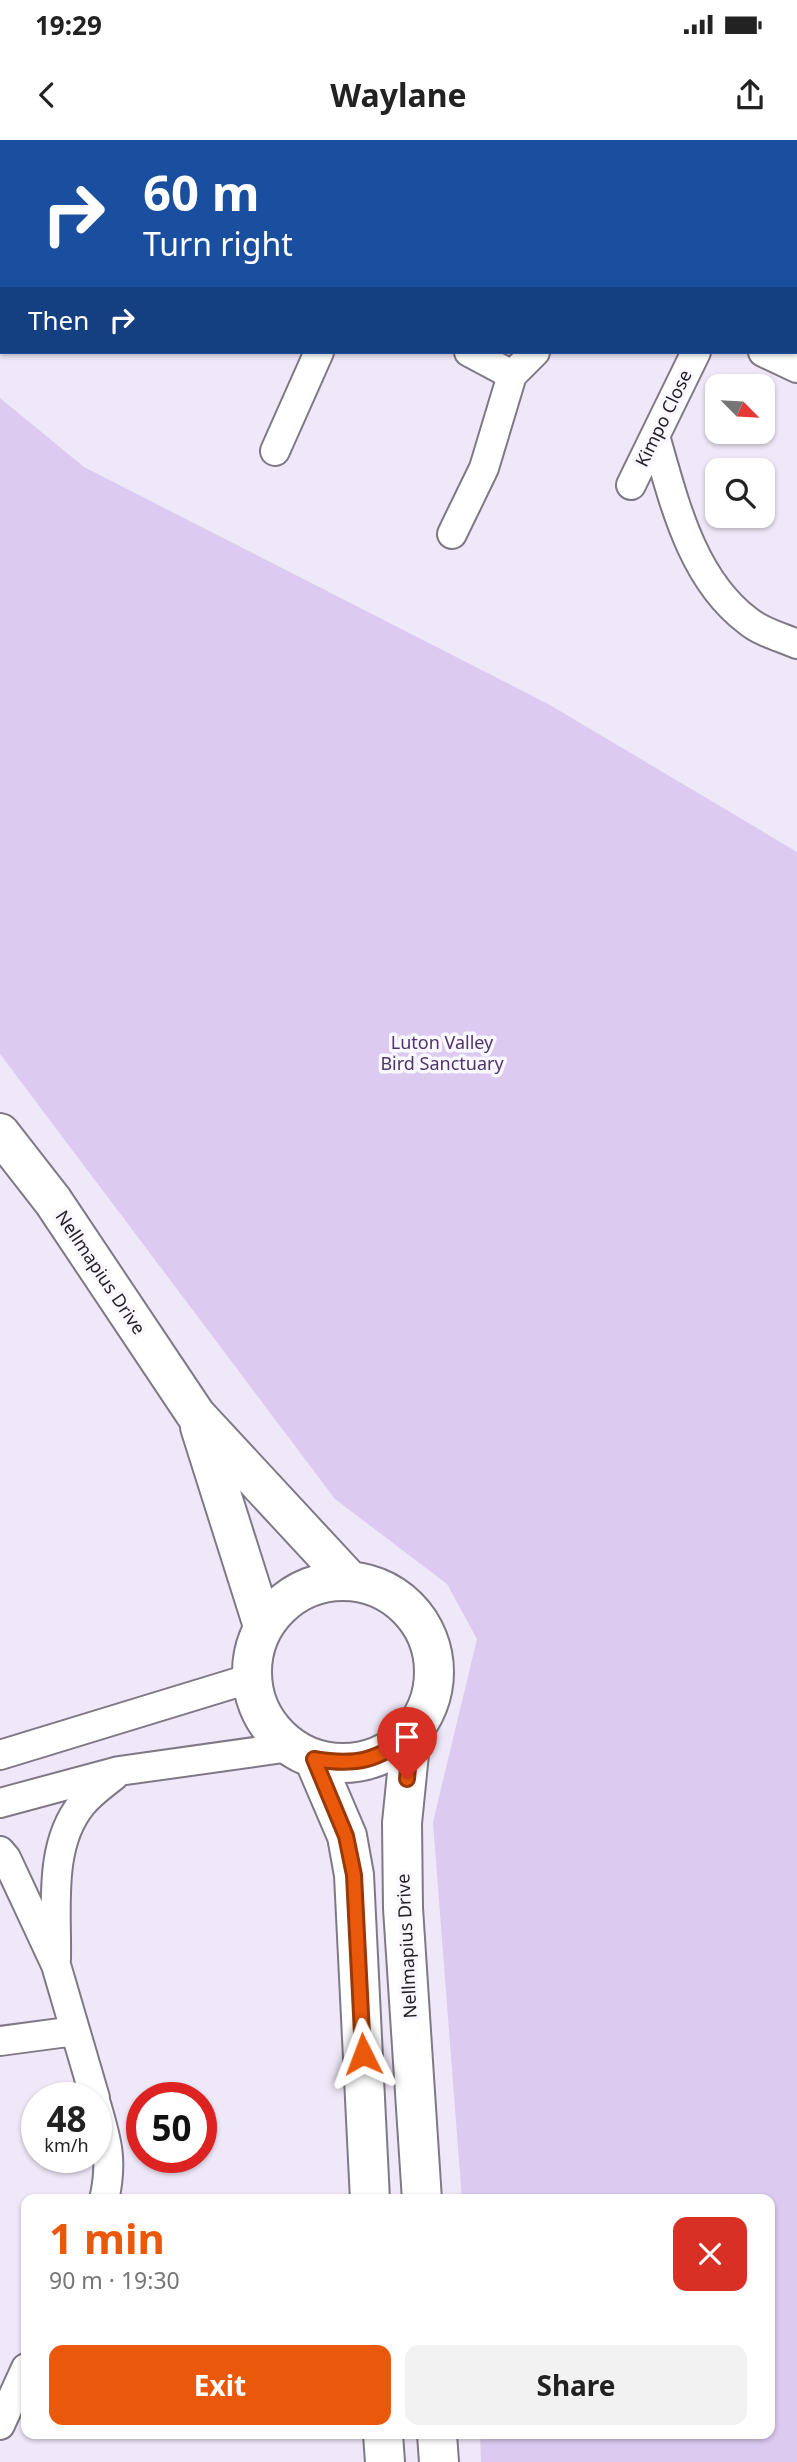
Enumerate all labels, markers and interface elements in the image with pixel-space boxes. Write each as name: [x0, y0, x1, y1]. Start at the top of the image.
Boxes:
text: 19:29: [35, 7, 102, 43]
text: Waylane: [330, 73, 467, 116]
icon: back: [28, 76, 66, 114]
icon: share: [731, 76, 769, 114]
text: 60 m: [143, 159, 260, 225]
icon: right: [28, 168, 119, 259]
text: Turn right: [143, 222, 293, 265]
icon: right: [103, 301, 141, 339]
text: Then: [28, 302, 89, 338]
street label: Kimpo Close: [629, 366, 697, 470]
north arrow: [705, 374, 775, 444]
map controls: [705, 374, 775, 528]
button: search: [705, 458, 775, 528]
park label: Luton Valley Bird Sanctuary: [380, 1030, 504, 1075]
street label: Nellmapius Drive: [51, 1205, 151, 1339]
pin: [377, 1707, 437, 1779]
icon: arrive: [388, 1718, 426, 1756]
street label: Nellmapius Drive: [390, 1873, 422, 2019]
position arrow: [326, 2017, 400, 2091]
speed limit sign: 50: [126, 2082, 217, 2173]
text: 48: [46, 2095, 87, 2142]
text: km/h: [44, 2133, 89, 2157]
text: 1 min: [49, 2209, 165, 2266]
button: close: [673, 2217, 747, 2291]
text: 90 m · 19:30: [49, 2264, 180, 2296]
button: Exit: [49, 2345, 391, 2425]
button: Share: [405, 2345, 747, 2425]

